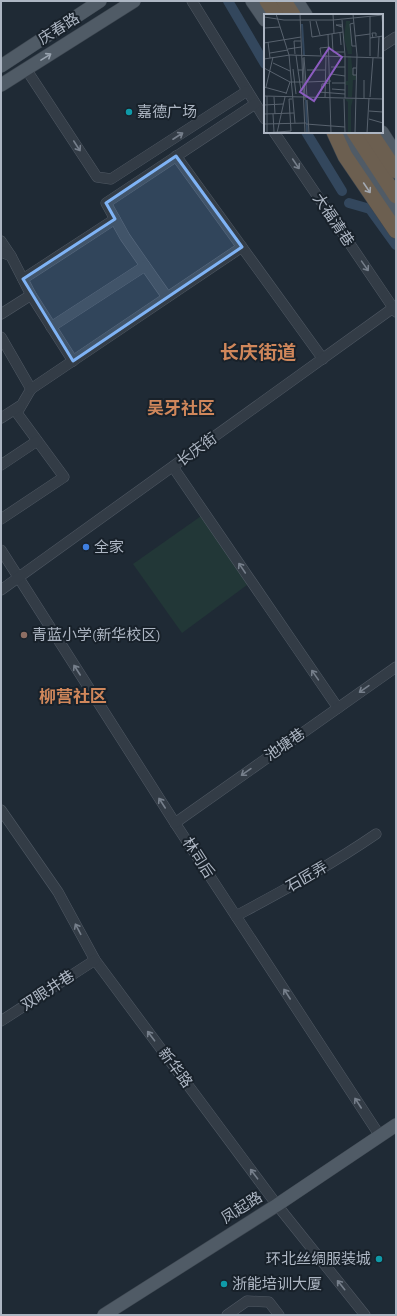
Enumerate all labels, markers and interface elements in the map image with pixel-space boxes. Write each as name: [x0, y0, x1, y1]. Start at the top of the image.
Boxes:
street label: 庆春路: [35, 10, 82, 47]
inset map: [264, 14, 383, 133]
one-way arrow: [40, 52, 52, 60]
place label: 嘉德广场: [137, 103, 197, 120]
marker: 嘉德广场: [124, 107, 134, 117]
one-way arrow: [172, 131, 183, 140]
one-way arrow: [73, 141, 81, 152]
one-way arrow: [291, 159, 300, 170]
one-way arrow: [363, 183, 371, 194]
street label: 大福清巷: [310, 190, 357, 249]
one-way arrow: [361, 261, 369, 272]
district label: 长庆街道: [220, 342, 296, 363]
district label: 吴牙社区: [147, 399, 215, 417]
street label: 长庆街: [174, 430, 220, 469]
place label: 全家: [94, 539, 124, 555]
marker: 全家: [81, 542, 91, 552]
one-way arrow: [238, 563, 246, 574]
place label: 青蓝小学(新华校区): [32, 626, 161, 643]
marker: 青蓝小学(新华校区): [19, 630, 29, 640]
one-way arrow: [73, 665, 81, 676]
one-way arrow: [311, 670, 320, 681]
one-way arrow: [359, 685, 370, 693]
district label: 柳营社区: [39, 687, 107, 705]
street label: 池塘巷: [261, 724, 308, 764]
one-way arrow: [241, 768, 252, 776]
one-way arrow: [158, 798, 167, 809]
street label: 林司后: [179, 834, 217, 881]
street label: 石匠弄: [284, 859, 330, 895]
one-way arrow: [74, 923, 81, 935]
street label: 双眼井巷: [18, 967, 77, 1014]
one-way arrow: [283, 989, 291, 1000]
one-way arrow: [147, 1031, 155, 1042]
street label: 新华路: [155, 1044, 196, 1090]
one-way arrow: [354, 1097, 362, 1109]
one-way arrow: [250, 1169, 258, 1180]
street label: 凤起路: [218, 1189, 265, 1226]
place label: 环北丝绸服装城: [266, 1250, 371, 1267]
marker: 环北丝绸服装城: [374, 1254, 384, 1264]
place label: 浙能培训大厦: [232, 1275, 322, 1292]
marker: 浙能培训大厦: [219, 1279, 229, 1289]
one-way arrow: [336, 1279, 345, 1290]

